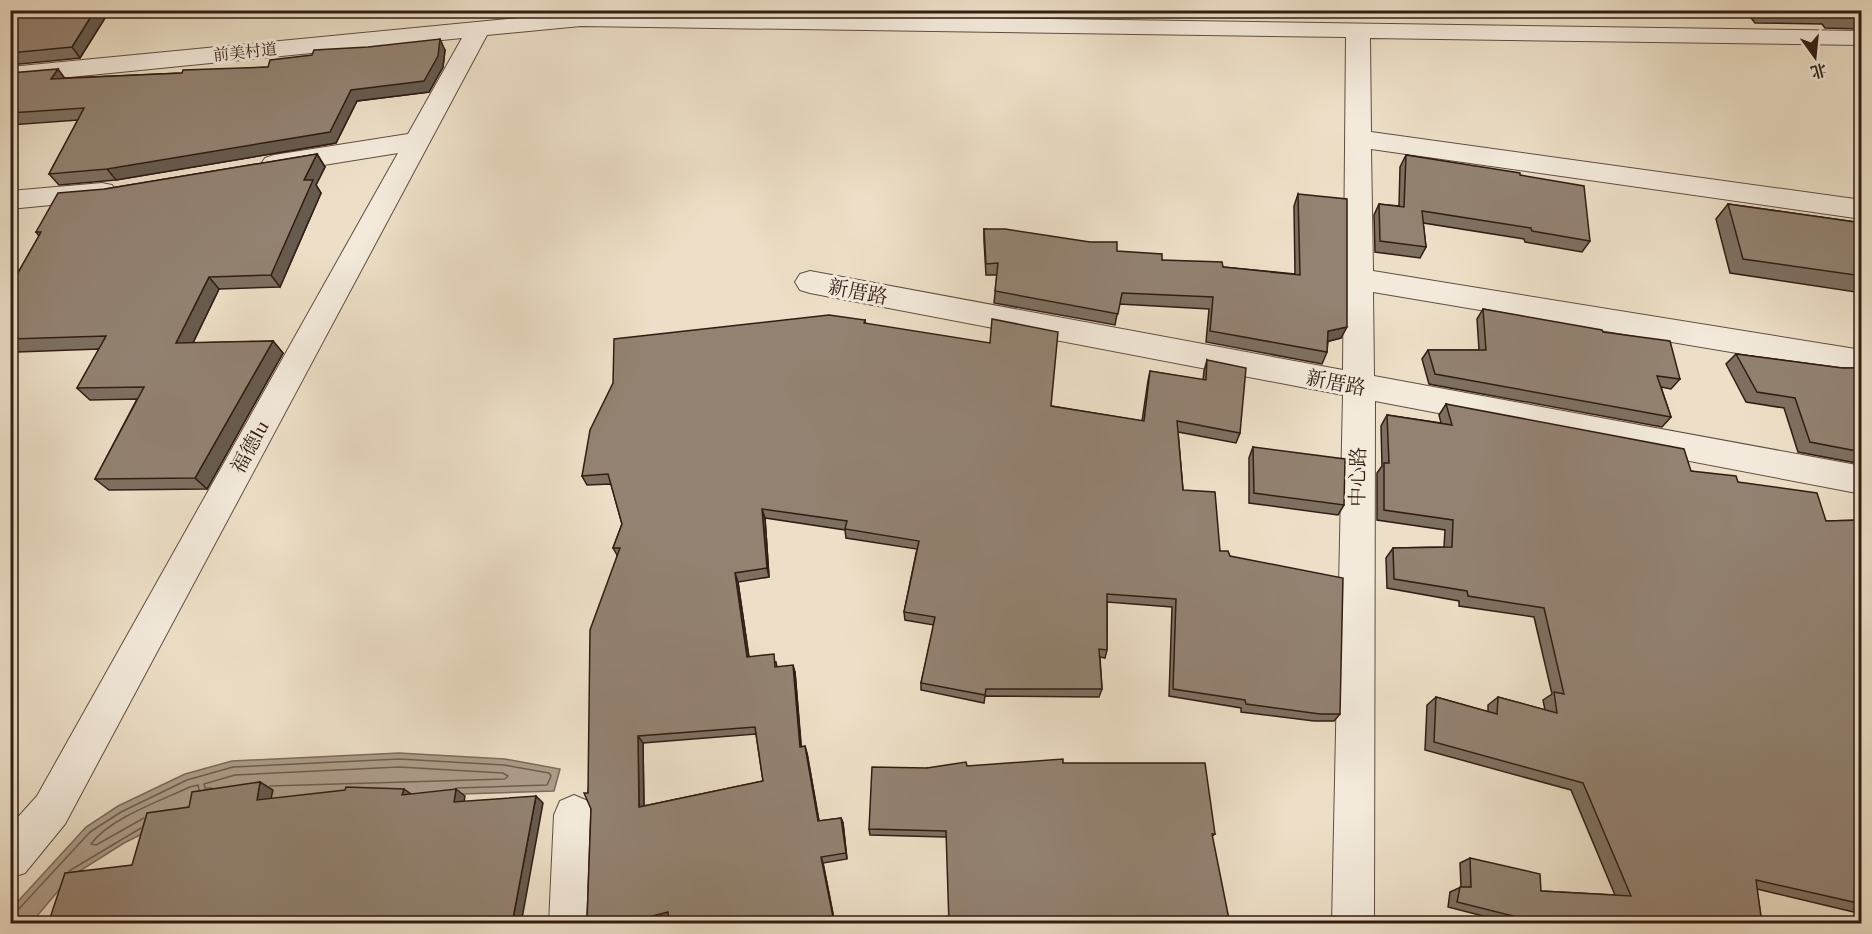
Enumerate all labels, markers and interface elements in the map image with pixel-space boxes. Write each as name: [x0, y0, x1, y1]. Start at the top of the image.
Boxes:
north arrow: [1785, 27, 1845, 87]
street label: 前美村道: [212, 39, 278, 65]
text: 北: [1809, 60, 1829, 82]
street label: 新厝路: [826, 275, 890, 309]
street label: 新厝路: [1304, 366, 1368, 400]
street label: 福德lu: [226, 416, 274, 477]
street label: 中心路: [1346, 447, 1370, 507]

